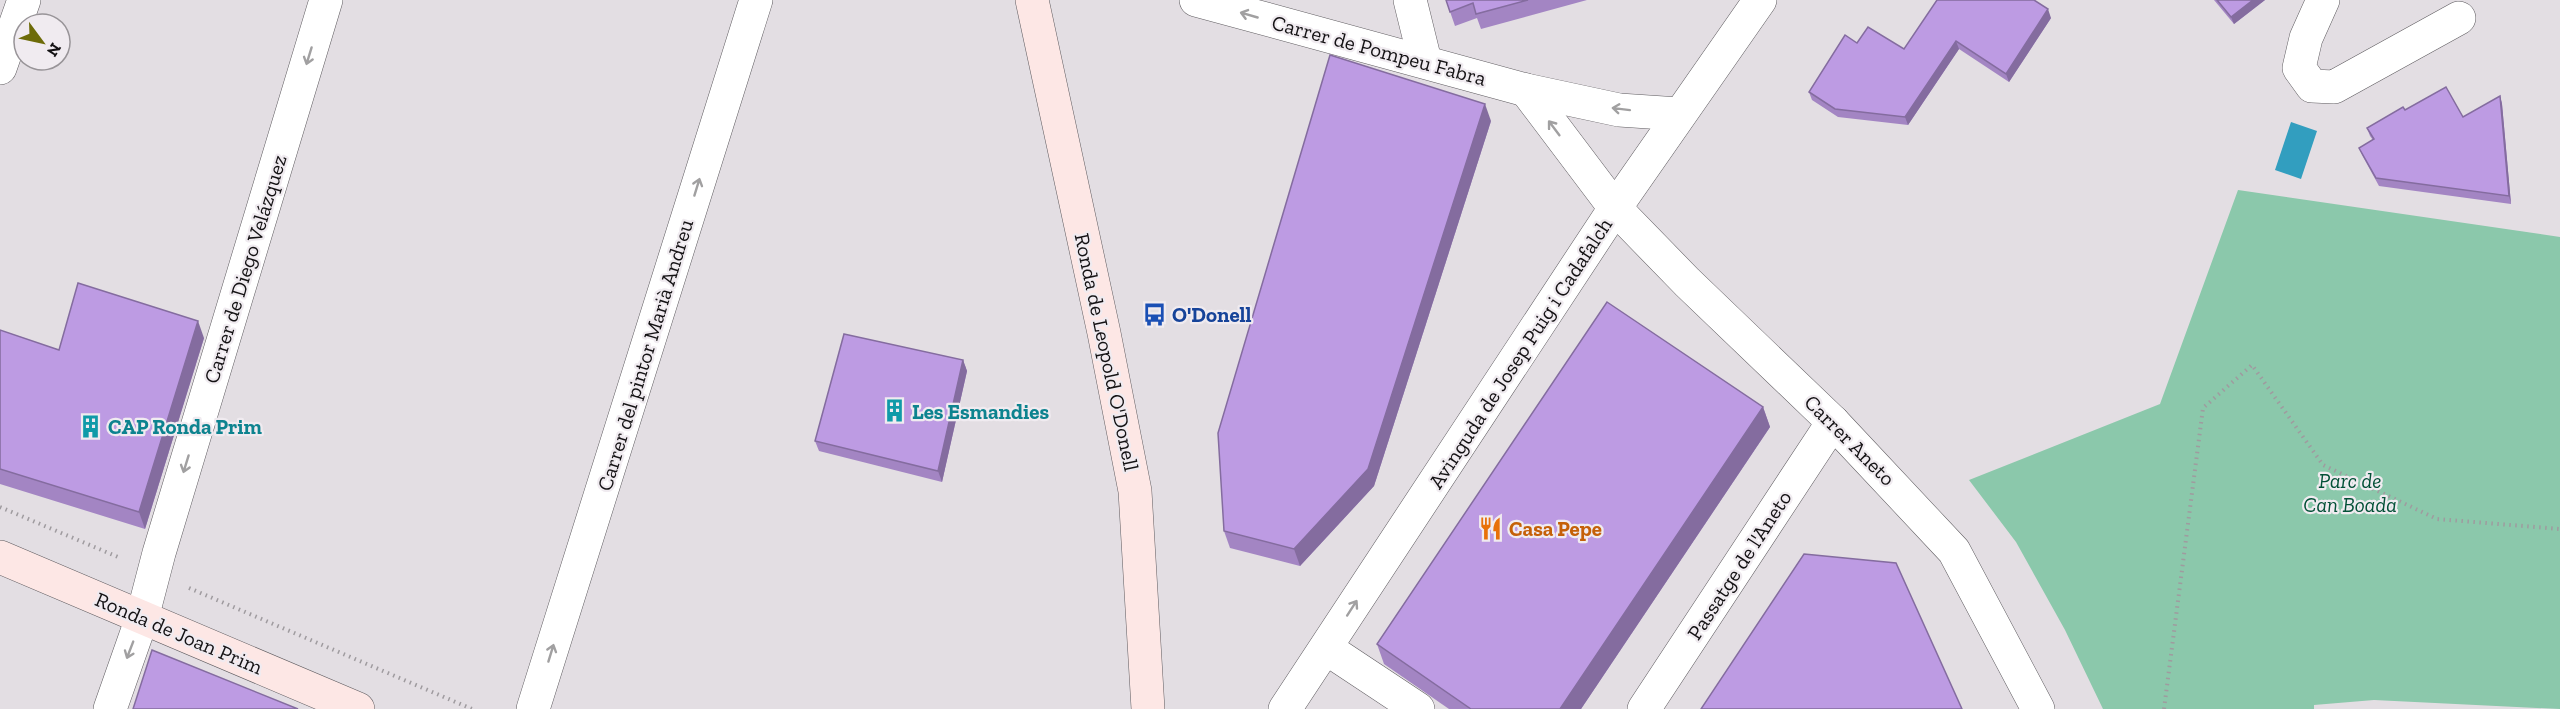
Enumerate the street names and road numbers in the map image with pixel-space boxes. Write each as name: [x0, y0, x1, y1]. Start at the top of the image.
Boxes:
street label: Carrer de Pompeu Fabra: [1269, 9, 1489, 91]
street label: Carrer de Diego Velázquez: [198, 151, 292, 386]
street label: Avinguda de Josep Puig i Cadafalch: [1423, 213, 1617, 493]
street label: Carrer del pintor Marià Andreu: [592, 216, 698, 494]
street label: Ronda de Leopold O'Donell: [1070, 231, 1145, 474]
street label: Carrer Aneto: [1799, 389, 1901, 491]
street label: Passatge de l'Aneto: [1681, 486, 1797, 644]
street label: Ronda de Joan Prim: [92, 586, 266, 680]

